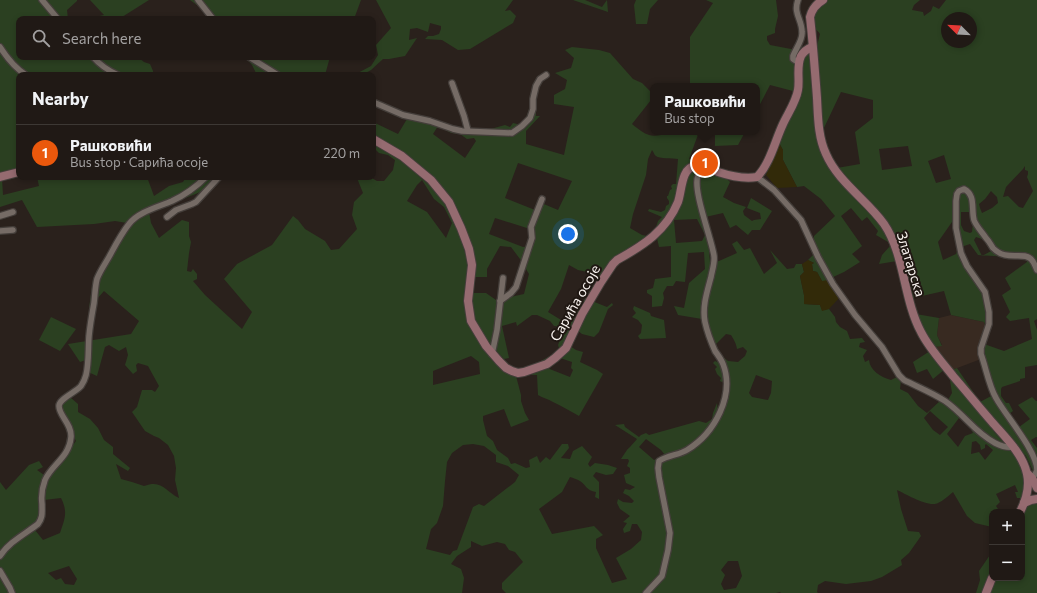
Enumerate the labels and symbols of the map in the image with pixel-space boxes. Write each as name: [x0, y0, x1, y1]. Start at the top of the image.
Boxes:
north arrow: [941, 12, 977, 48]
pin: 1: [692, 148, 718, 178]
your location: [558, 224, 578, 244]
street label: Златарска: [894, 229, 929, 298]
street label: Сарића осоје: [546, 261, 603, 344]

